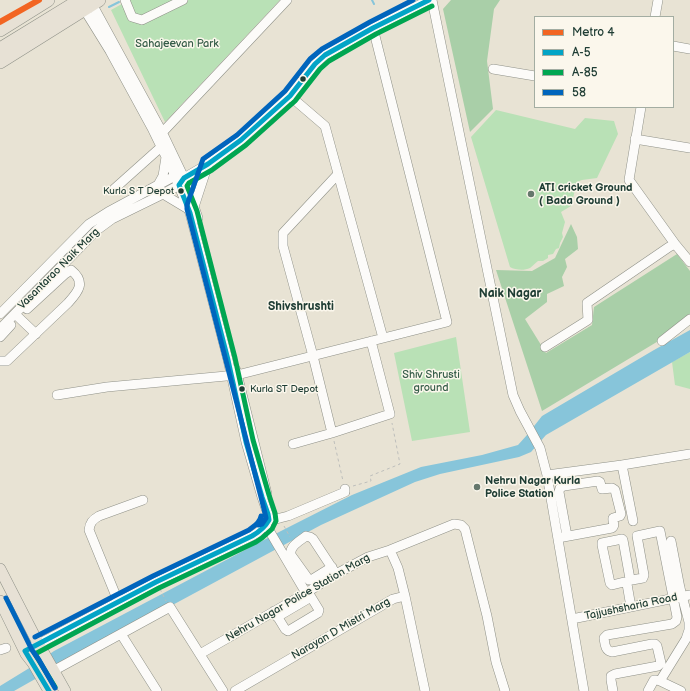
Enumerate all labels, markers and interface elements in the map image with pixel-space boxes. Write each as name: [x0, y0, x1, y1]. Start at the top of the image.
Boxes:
legend: [534, 16, 674, 108]
text: Metro 4: [572, 25, 615, 40]
park label: Sahajeevan Park: [135, 37, 219, 51]
text: A-5: [572, 45, 591, 60]
text: A-85: [572, 65, 598, 80]
unlabelled marker: [298, 74, 308, 84]
text: 58: [572, 85, 586, 100]
place label: ATI cricket Ground ( Bada Ground ): [539, 181, 633, 207]
place label: Kurla S T Depot: [103, 185, 174, 197]
marker: Kurla S T Depot: [176, 186, 186, 196]
marker: ATI cricket Ground ( Bada Ground ): [526, 189, 536, 199]
street label: Vasantarao Naik Marg: [16, 226, 102, 312]
district label: Naik Nagar: [479, 287, 541, 301]
district label: Shivshrushti: [268, 300, 334, 314]
park label: Shiv Shrusti ground: [402, 368, 460, 394]
place label: Kurla ST Depot: [250, 383, 318, 395]
marker: Kurla ST Depot: [237, 384, 247, 394]
place label: Nehru Nagar Kurla Police Station: [485, 474, 580, 500]
marker: Nehru Nagar Kurla Police Station: [472, 482, 482, 492]
street label: Nehru Nagar Police Station Marg: [224, 551, 372, 645]
street label: Tajjushsharia Road: [583, 591, 679, 623]
street label: Narayan D Mistri Marg: [289, 595, 393, 663]

